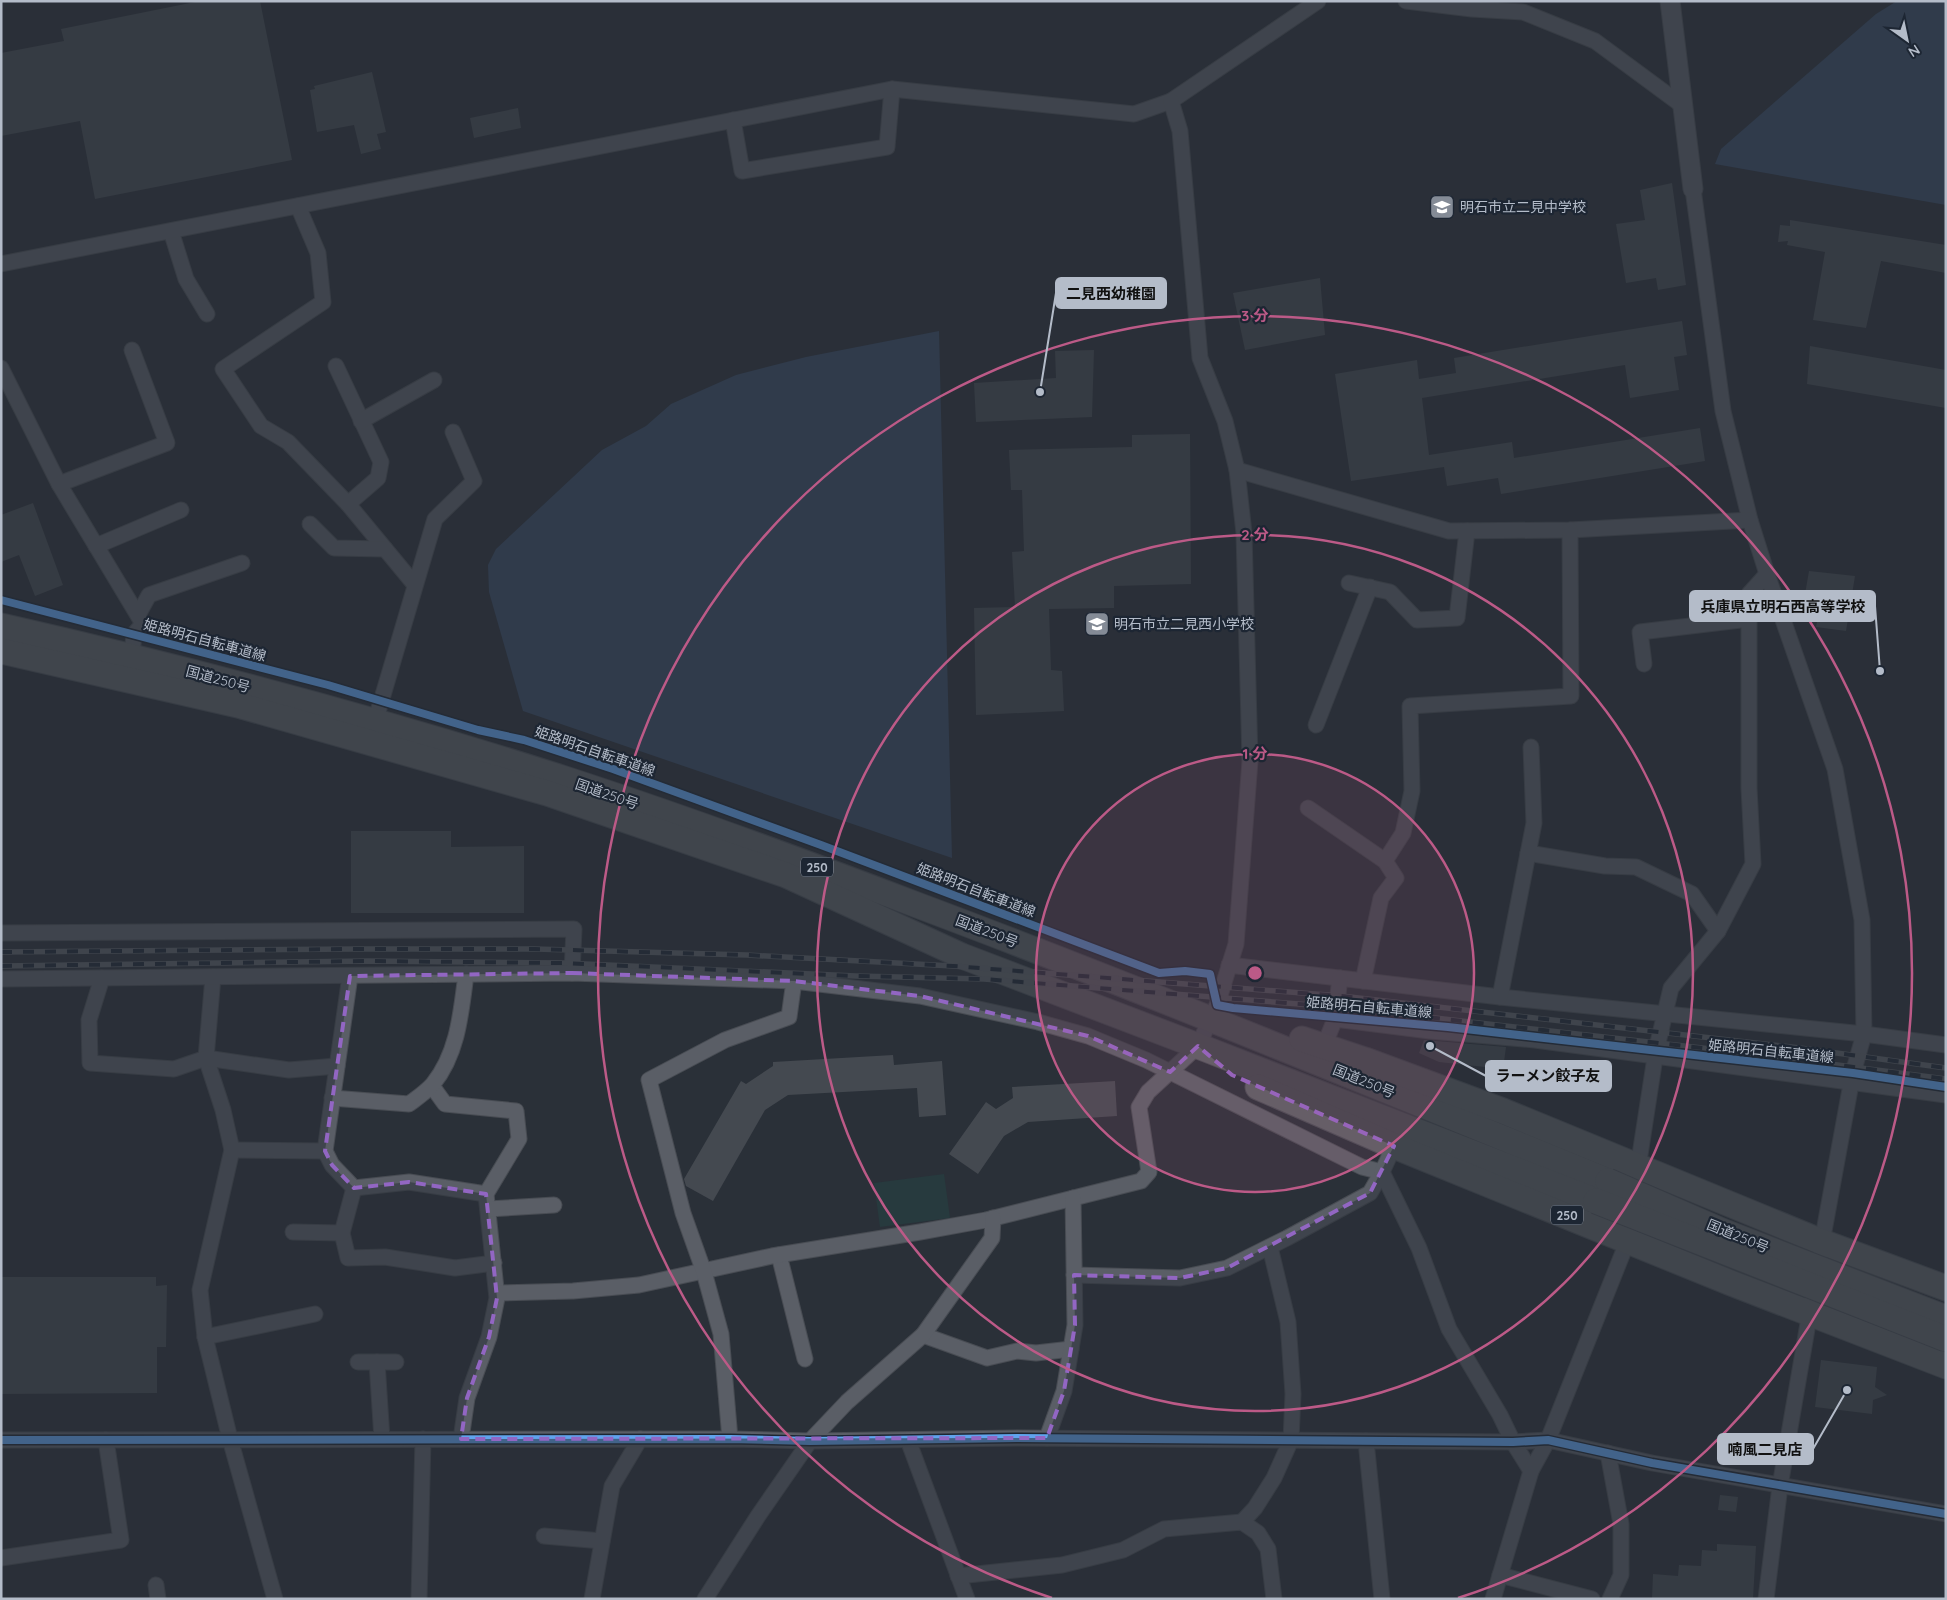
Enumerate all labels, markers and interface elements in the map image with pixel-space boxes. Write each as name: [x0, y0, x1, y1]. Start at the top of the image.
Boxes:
north arrow: [1882, 15, 1932, 65]
text: N: [1905, 41, 1923, 61]
school or university icon: 明石市立二見中学校: [1429, 194, 1455, 220]
place label: 明石市立二見中学校: [1460, 198, 1586, 216]
callout: 二見西幼稚園: [1056, 278, 1166, 308]
text: 二見西幼稚園: [1066, 284, 1156, 303]
text: 3 分: [1241, 306, 1269, 325]
text: 2 分: [1241, 525, 1269, 544]
callout: 兵庫県立明石西高等学校: [1690, 591, 1875, 621]
text: 兵庫県立明石西高等学校: [1700, 597, 1866, 616]
school or university icon: 明石市立二見西小学校: [1084, 611, 1110, 637]
street label: 姫路明石自転車道線: [142, 615, 268, 665]
place label: 明石市立二見西小学校: [1114, 615, 1254, 633]
street label: 国道250号: [184, 662, 252, 696]
street label: 姫路明石自転車道線: [533, 722, 657, 780]
text: 1 分: [1242, 744, 1268, 763]
street label: 国道250号: [573, 775, 641, 813]
road number: 250: [801, 858, 833, 876]
street label: 姫路明石自転車道線: [914, 859, 1038, 921]
street label: 国道250号: [953, 911, 1021, 951]
centre of rings: [1246, 964, 1264, 982]
street label: 姫路明石自転車道線: [1305, 993, 1433, 1021]
street label: 姫路明石自転車道線: [1707, 1035, 1835, 1067]
street label: 国道250号: [1330, 1060, 1398, 1102]
callout: ラーメン餃子友: [1486, 1061, 1611, 1091]
text: ラーメン餃子友: [1496, 1066, 1600, 1085]
road number: 250: [1551, 1206, 1583, 1224]
street label: 国道250号: [1704, 1215, 1772, 1257]
callout: 喃風二見店: [1718, 1434, 1813, 1464]
text: 喃風二見店: [1727, 1440, 1803, 1459]

